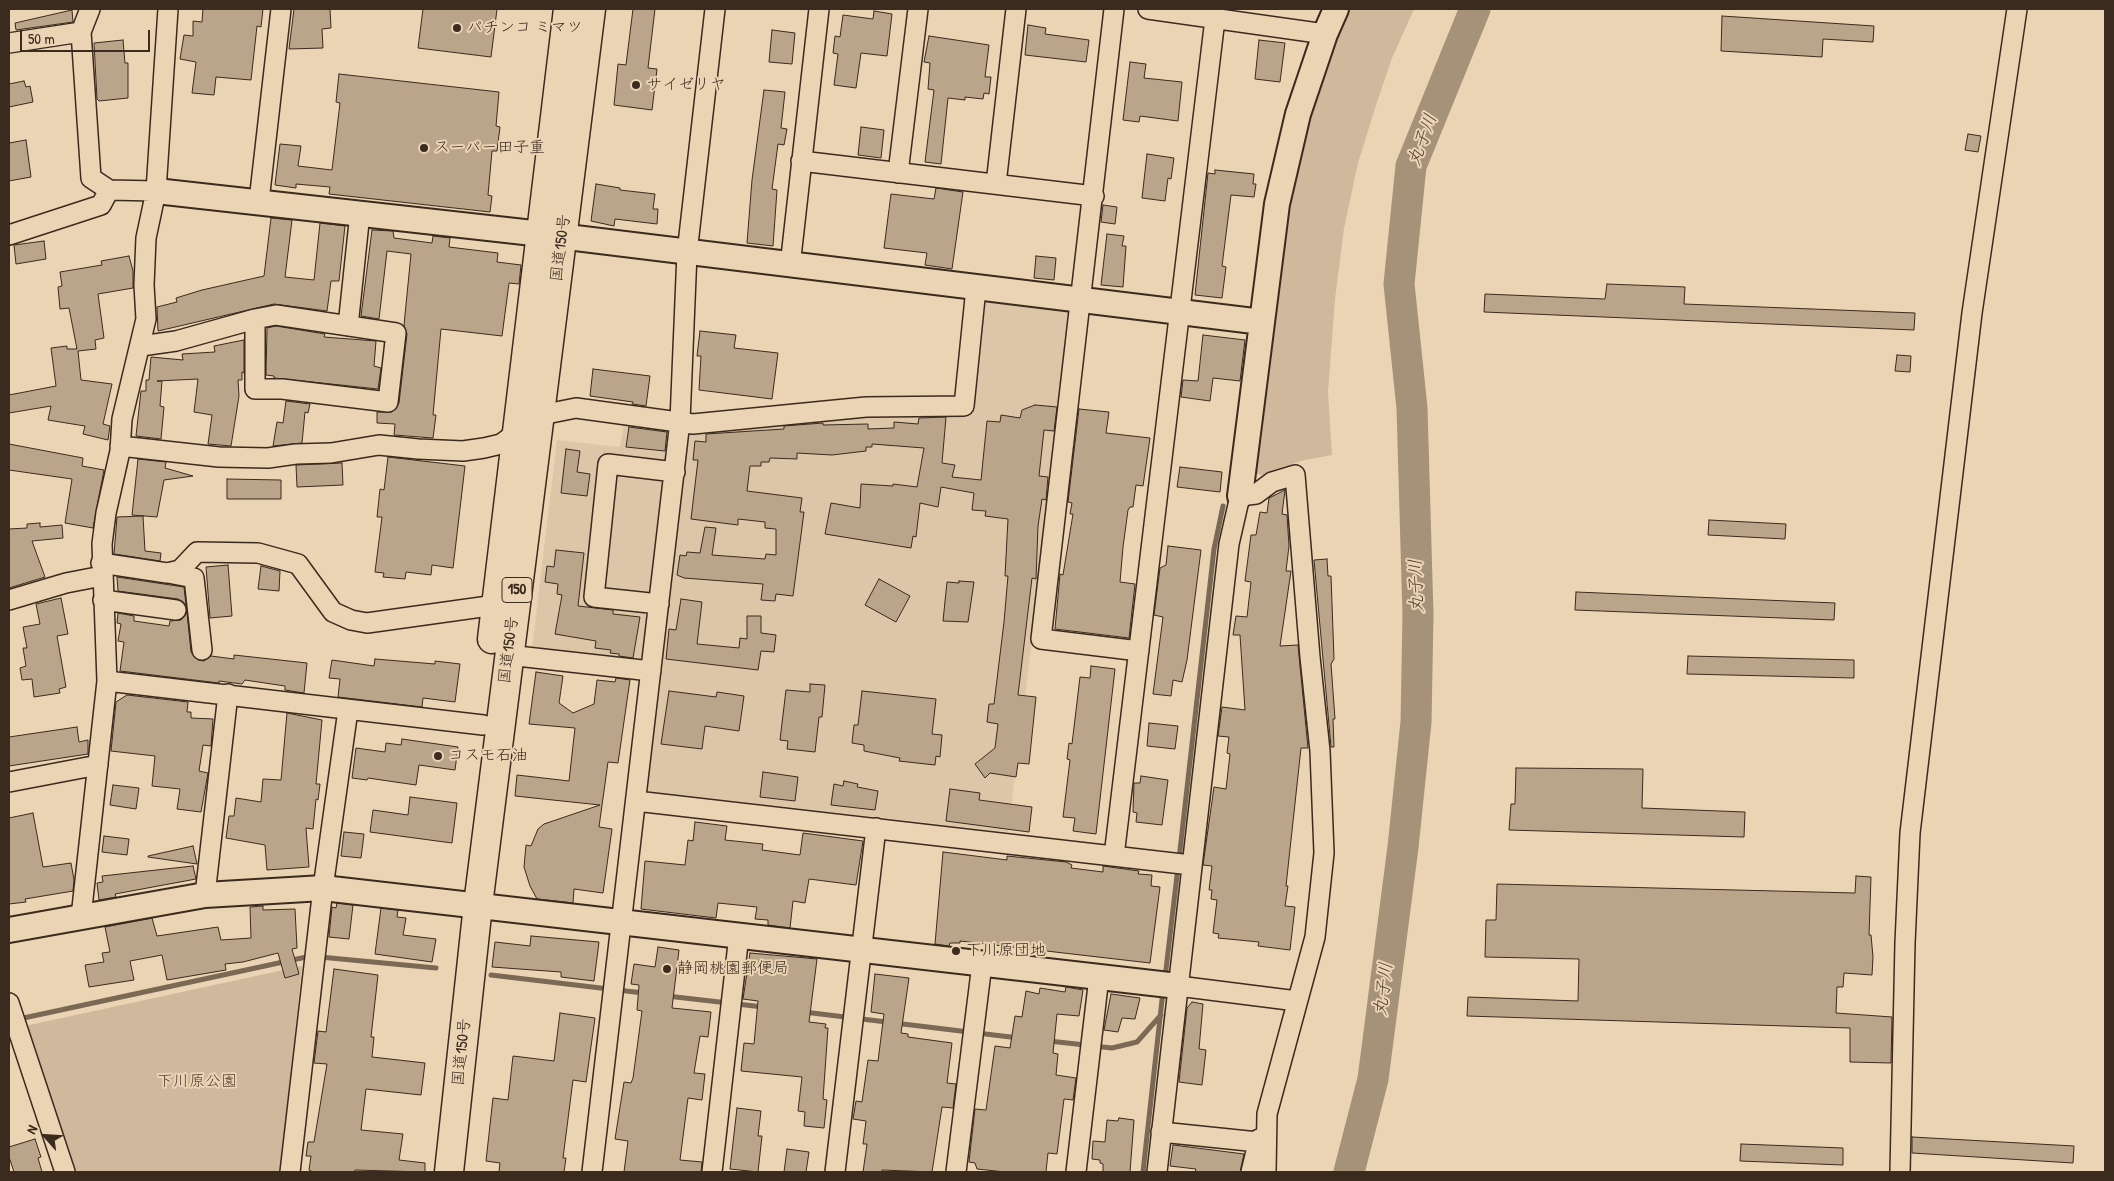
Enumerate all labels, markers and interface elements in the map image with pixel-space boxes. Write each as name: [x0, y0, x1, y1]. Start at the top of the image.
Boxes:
place label: パチンコ ミマツ: [467, 18, 583, 38]
scale bar: [22, 20, 152, 52]
marker: パチンコ ミマツ: [451, 22, 463, 34]
text: 50 m: [28, 28, 55, 49]
place label: サイゼリヤ: [646, 75, 726, 95]
marker: サイゼリヤ: [630, 79, 642, 91]
water label: 丸子川: [1404, 111, 1442, 169]
place label: スーパー田子重: [434, 138, 545, 158]
marker: スーパー田子重: [418, 142, 430, 154]
street label: 国道150号: [547, 213, 575, 283]
water label: 丸子川: [1405, 559, 1429, 613]
road number: 150: [502, 578, 532, 602]
street label: 国道150号: [495, 615, 523, 685]
place label: コスモ石油: [448, 746, 528, 766]
marker: コスモ石油: [432, 750, 444, 762]
place label: 下川原団地: [966, 941, 1046, 961]
marker: 下川原団地: [950, 945, 962, 957]
place label: 静岡桃園郵便局: [677, 959, 789, 979]
water label: 丸子川: [1370, 961, 1398, 1017]
marker: 静岡桃園郵便局: [661, 963, 673, 975]
street label: 国道150号: [449, 1017, 475, 1087]
park label: 下川原公園: [157, 1072, 237, 1092]
north arrow: [20, 1111, 70, 1161]
text: N: [21, 1122, 41, 1137]

